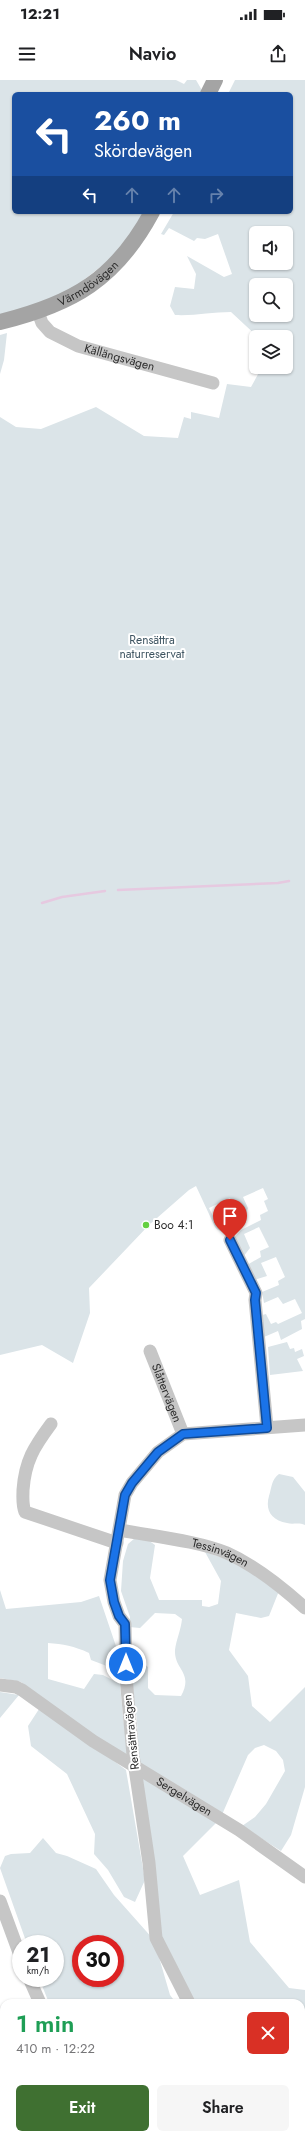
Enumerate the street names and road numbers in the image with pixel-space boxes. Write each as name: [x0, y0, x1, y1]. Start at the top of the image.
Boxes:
street label: Värmdövägen: [55, 256, 123, 311]
street label: Källängsvägen: [82, 339, 157, 376]
street label: Slåttervägen: [147, 1361, 186, 1425]
street label: Tessinvägen: [190, 1534, 252, 1572]
street label: Rensättravägen: [118, 1693, 144, 1771]
street label: Sergelvägen: [153, 1772, 216, 1821]

